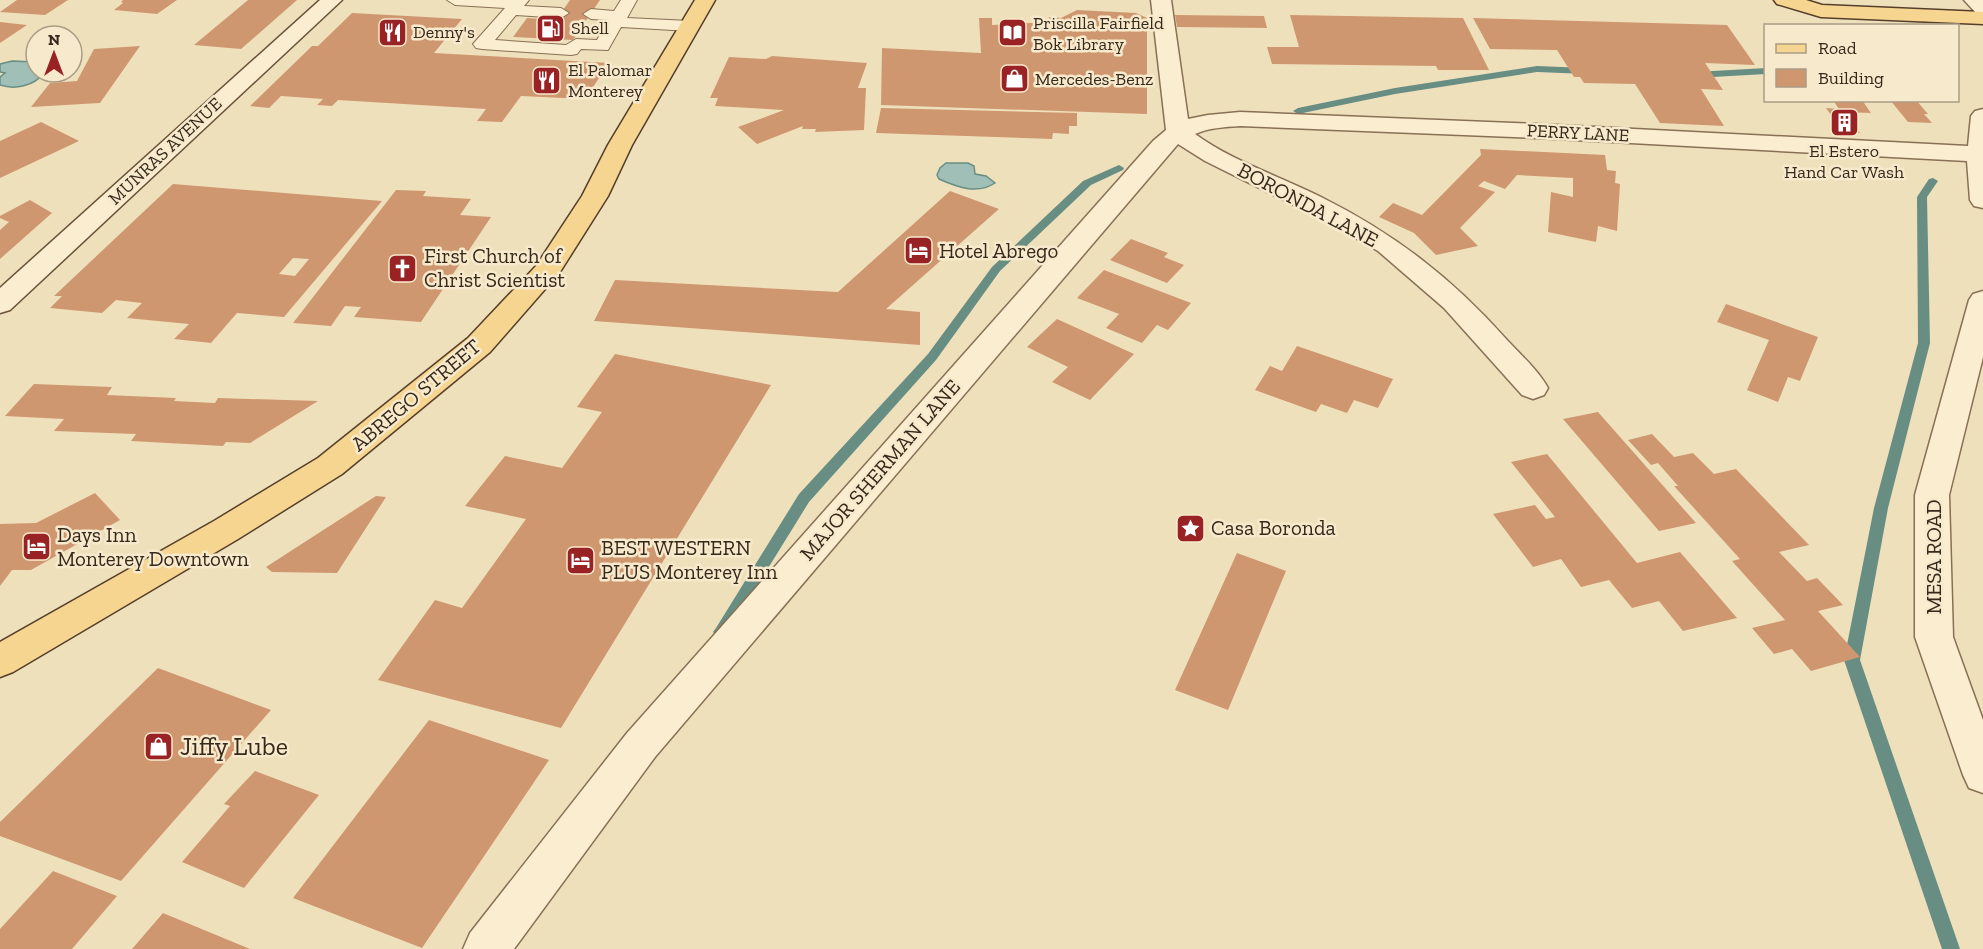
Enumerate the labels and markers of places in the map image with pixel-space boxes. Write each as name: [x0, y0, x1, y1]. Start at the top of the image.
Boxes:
fuel station icon: Shell: [534, 12, 566, 44]
place label: Priscilla Fairfield Bok Library: [1033, 12, 1164, 55]
restaurant icon: Denny's: [376, 16, 408, 48]
place label: Shell: [571, 17, 609, 39]
library icon: Priscilla Fairfield Bok Library: [996, 17, 1028, 49]
place label: Denny's: [413, 21, 475, 43]
place label: El Palomar Monterey: [568, 59, 652, 102]
shop icon: Mercedes-Benz: [998, 63, 1030, 95]
restaurant icon: El Palomar Monterey: [531, 64, 563, 96]
place label: Mercedes-Benz: [1035, 68, 1153, 90]
building icon: El Estero Hand Car Wash: [1828, 106, 1860, 138]
place label: El Estero Hand Car Wash: [1784, 140, 1904, 183]
hotel icon: Hotel Abrego: [902, 235, 934, 267]
place label: Hotel Abrego: [939, 238, 1058, 263]
place label: First Church of Christ Scientist: [424, 243, 565, 292]
church icon: First Church of Christ Scientist: [387, 252, 419, 284]
place icon: Casa Boronda: [1174, 512, 1206, 544]
place label: Casa Boronda: [1211, 515, 1336, 540]
place label: Days Inn Monterey Downtown: [57, 522, 249, 571]
hotel icon: Days Inn Monterey Downtown: [20, 531, 52, 563]
place label: BEST WESTERN PLUS Monterey Inn: [601, 535, 778, 584]
hotel icon: BEST WESTERN PLUS Monterey Inn: [564, 544, 596, 576]
shop icon: Jiffy Lube: [143, 730, 175, 762]
place label: Jiffy Lube: [180, 730, 288, 762]

